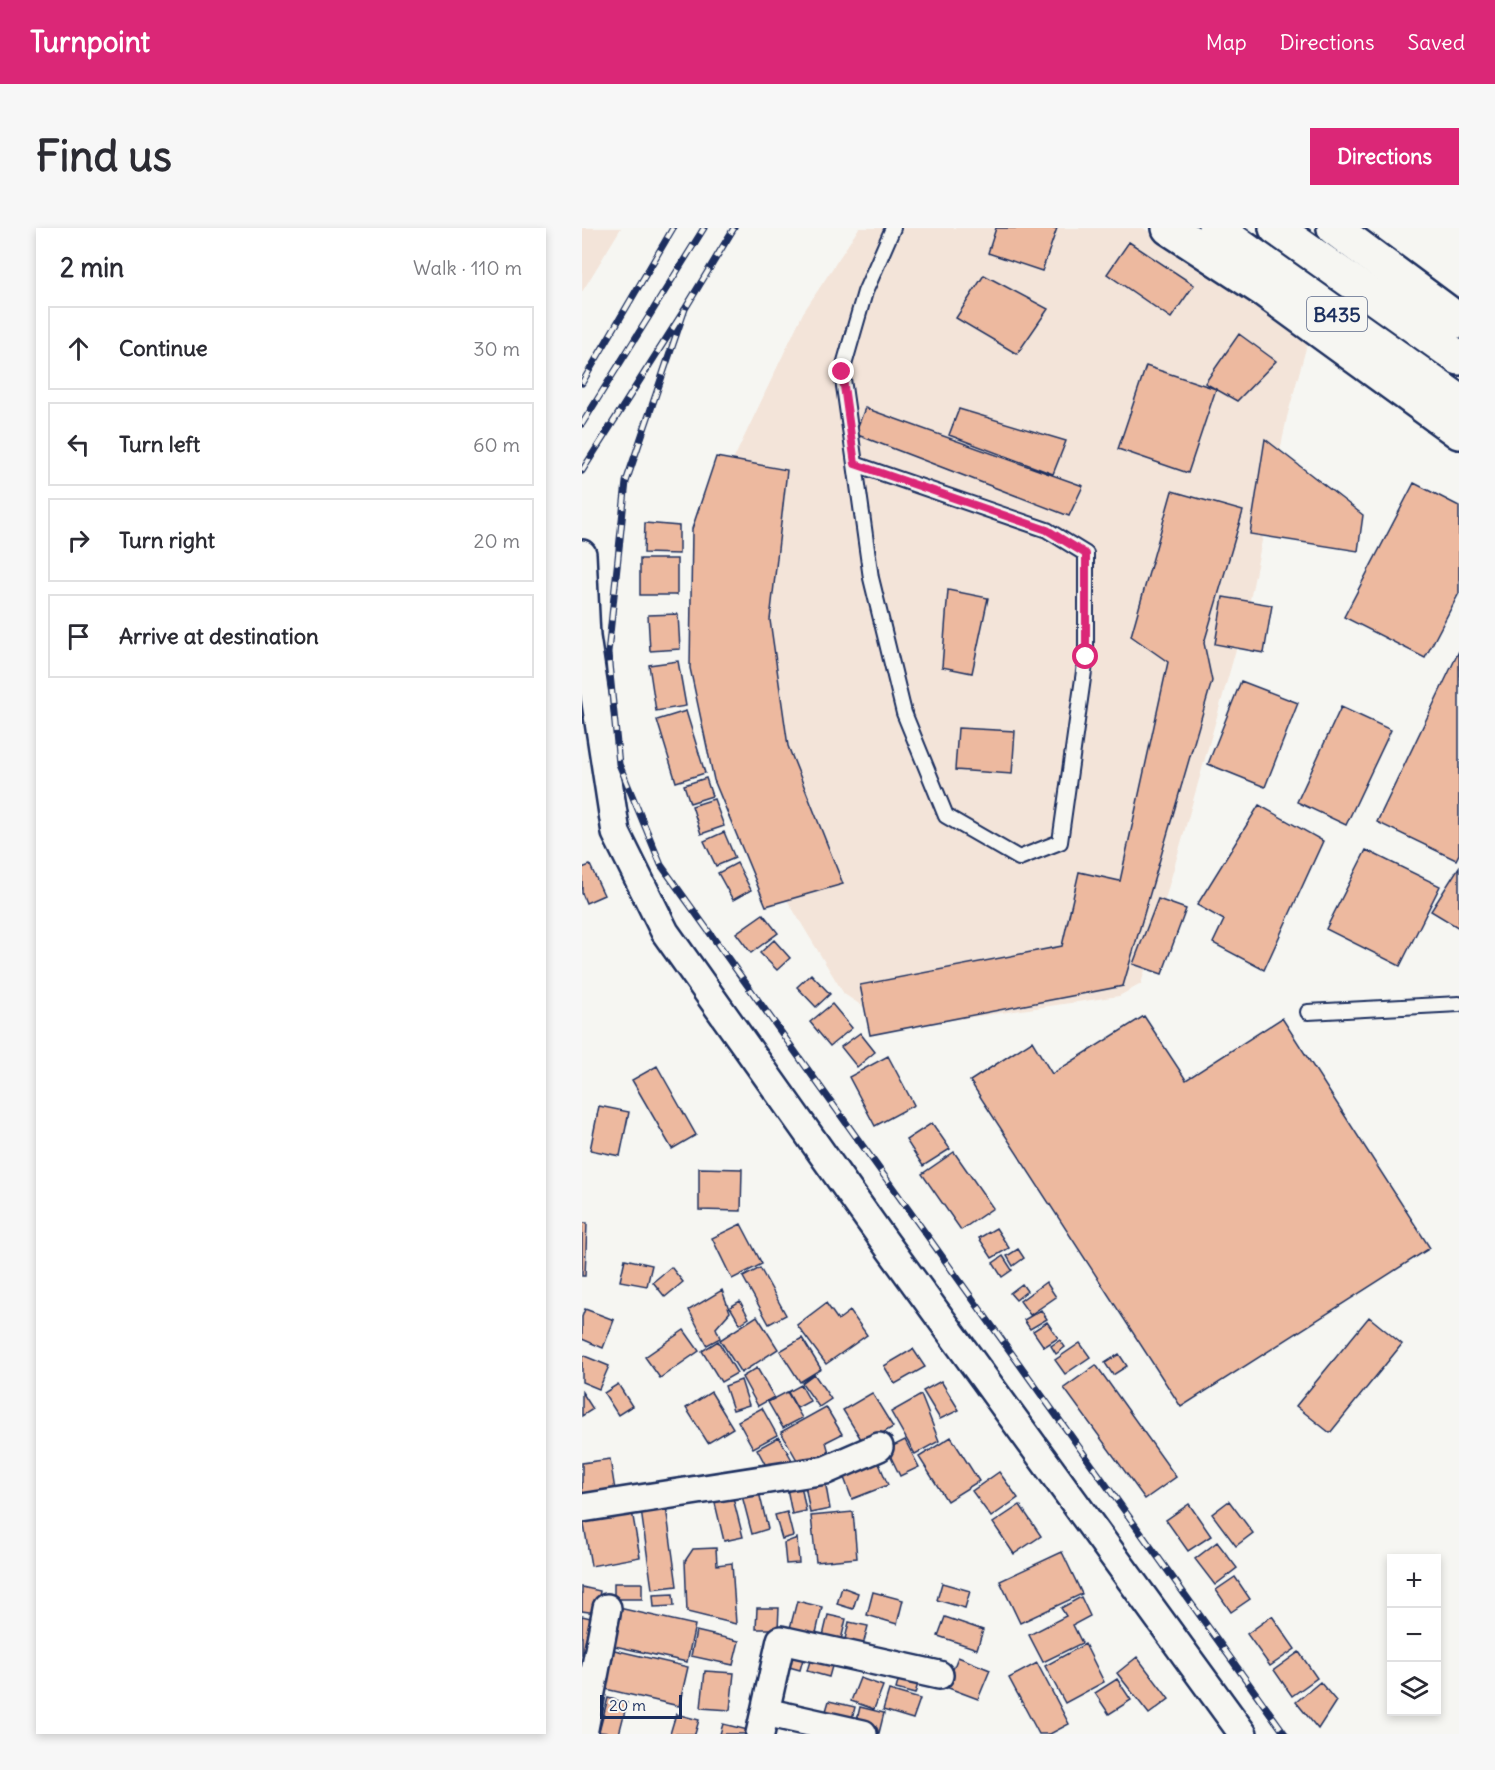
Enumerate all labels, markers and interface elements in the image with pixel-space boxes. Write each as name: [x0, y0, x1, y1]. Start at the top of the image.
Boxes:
text: Turnpoint: [30, 24, 150, 60]
text: Map: [1206, 29, 1247, 56]
text: Directions: [1280, 29, 1374, 56]
text: Saved: [1407, 29, 1465, 56]
button: Directions: [1310, 128, 1459, 185]
text: Find us: [36, 130, 172, 182]
text: 2 min: [60, 251, 124, 284]
text: Walk · 110 m: [413, 255, 522, 280]
road number: B435: [1307, 297, 1367, 331]
icon: ahead: [62, 332, 95, 365]
text: Continue: [119, 334, 208, 362]
text: 30 m: [473, 336, 520, 361]
route end: [828, 358, 854, 384]
icon: left: [62, 428, 95, 461]
text: Turn left: [119, 430, 200, 458]
text: 60 m: [473, 432, 520, 457]
icon: right: [62, 524, 95, 557]
text: Turn right: [119, 526, 215, 554]
text: 20 m: [474, 528, 520, 553]
icon: arrive: [62, 620, 95, 653]
text: Arrive at destination: [119, 622, 319, 650]
route start: [1072, 643, 1098, 669]
map controls: [1387, 1554, 1441, 1716]
button: +: [1387, 1554, 1441, 1608]
button: −: [1387, 1608, 1441, 1662]
button: layers: [1387, 1662, 1441, 1716]
scale bar: [600, 1692, 682, 1720]
text: 20 m: [609, 1695, 646, 1715]

